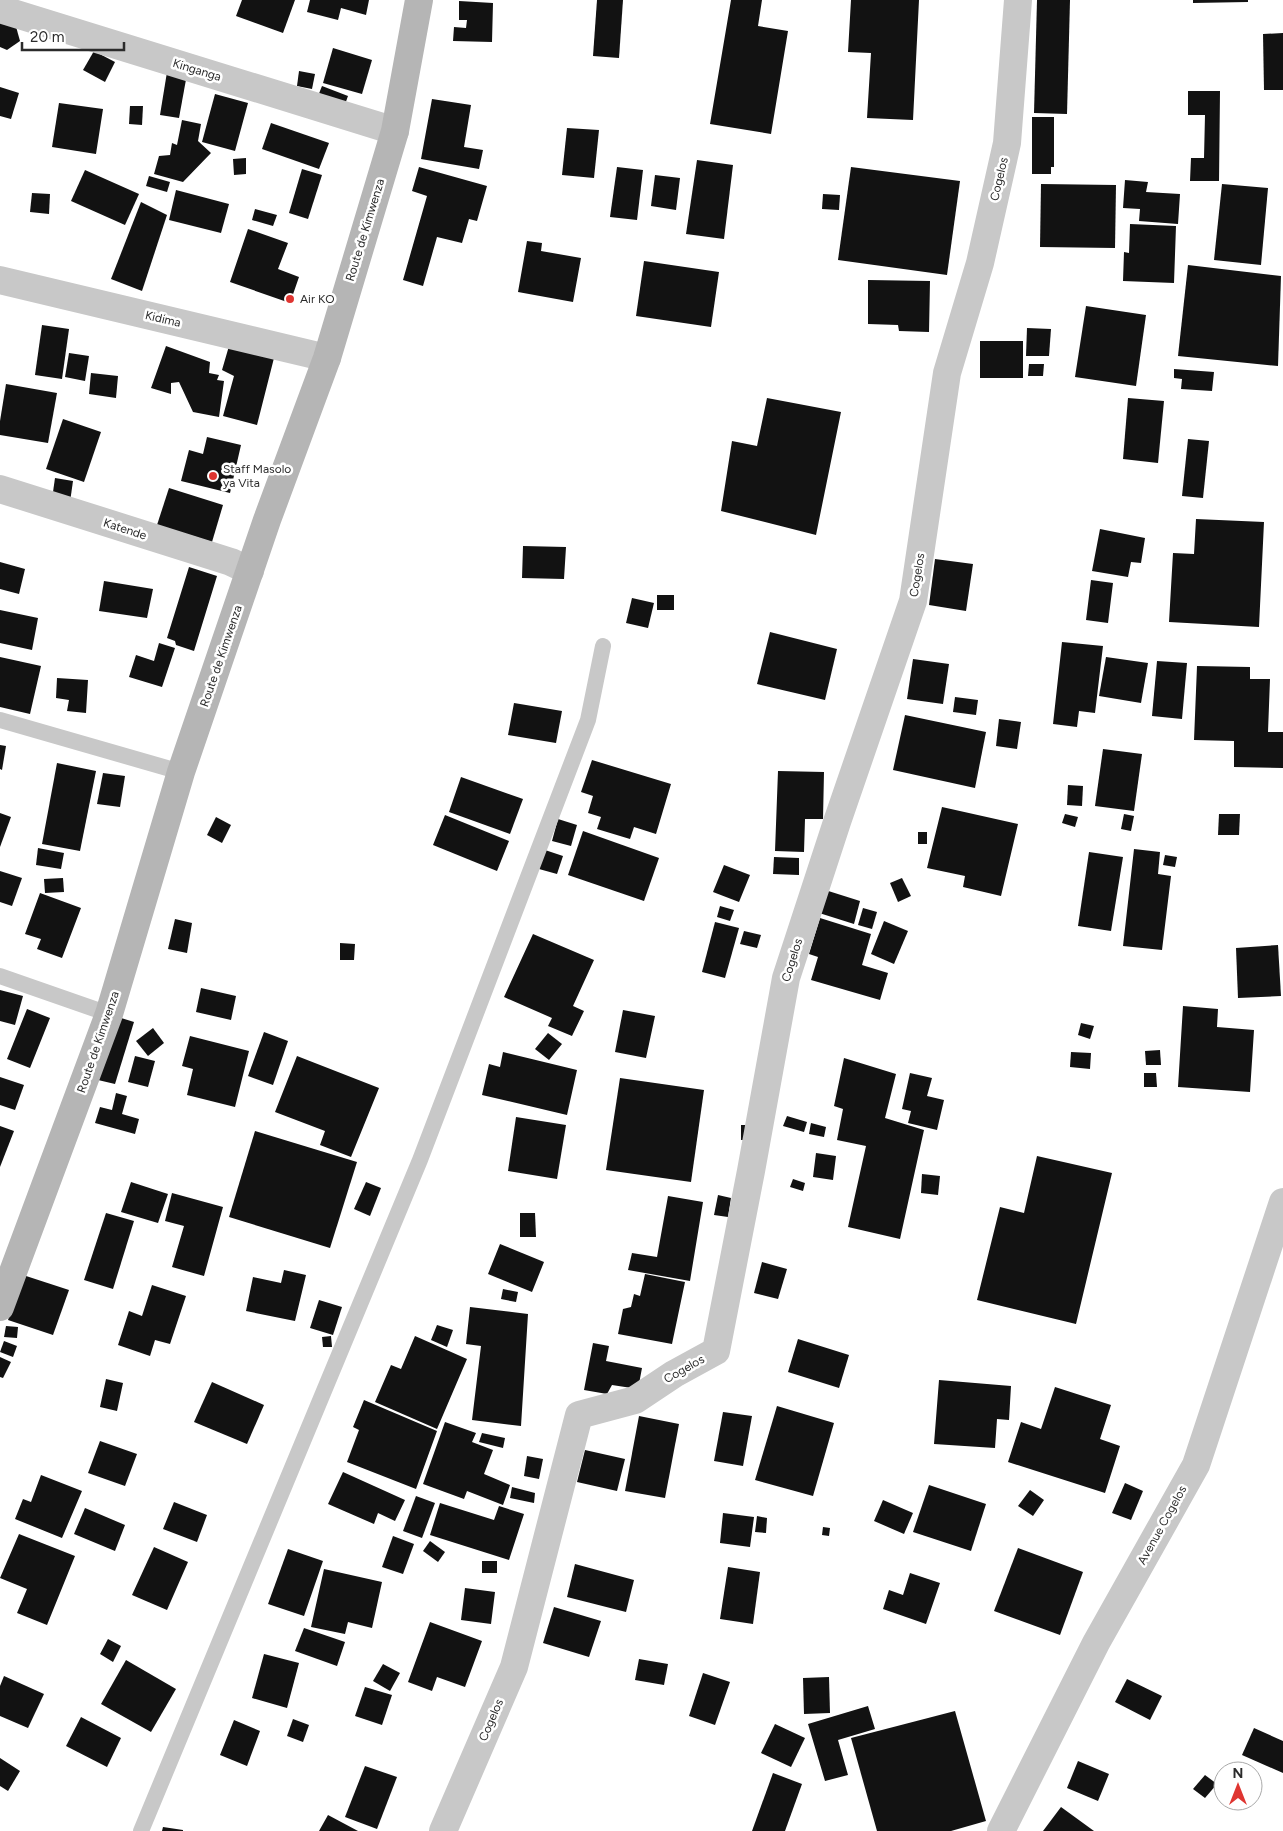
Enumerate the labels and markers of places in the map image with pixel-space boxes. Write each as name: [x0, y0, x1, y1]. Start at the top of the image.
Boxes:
place label: Air KO: [300, 292, 335, 306]
marker: Air KO: [284, 293, 296, 305]
place label: Staff Masolo ya Vita: [223, 462, 291, 490]
marker: Staff Masolo ya Vita: [207, 470, 219, 482]

